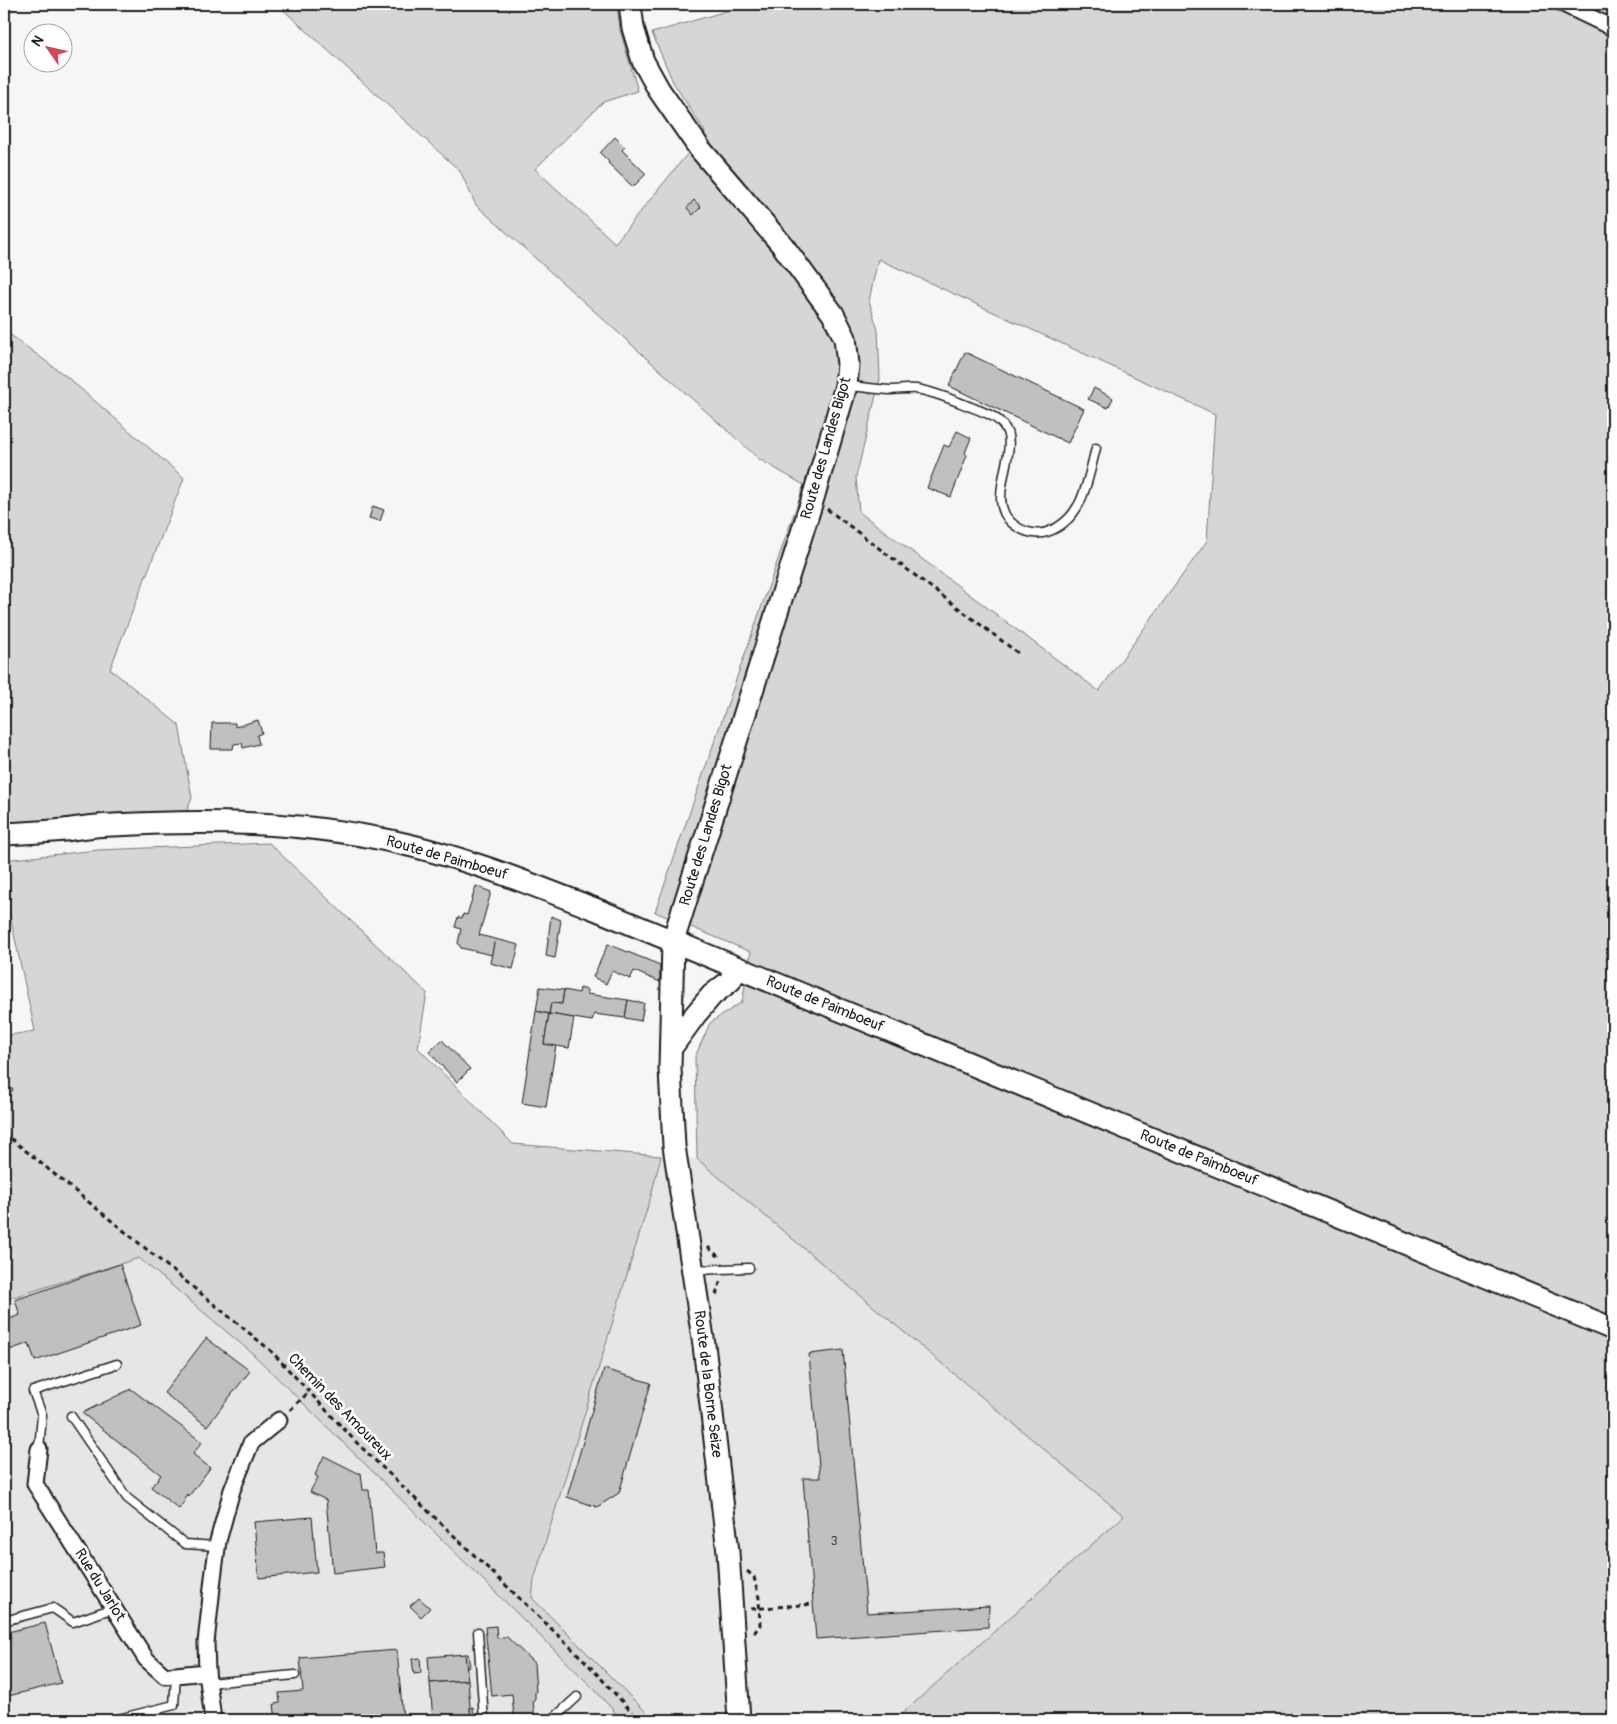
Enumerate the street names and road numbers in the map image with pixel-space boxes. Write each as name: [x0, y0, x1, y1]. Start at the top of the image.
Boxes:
street label: Route des Landes Bigot: [797, 374, 856, 521]
street label: Route des Landes Bigot: [675, 761, 737, 908]
street label: Route de Paimboeuf: [384, 832, 510, 884]
street label: Route de Paimboeuf: [763, 972, 887, 1036]
street label: Route de Paimboeuf: [1137, 1126, 1261, 1190]
street label: Route de la Borne Seize: [690, 1309, 727, 1459]
street label: Chemin des Amoureux: [284, 1349, 396, 1465]
street label: Rue du Jarlot: [70, 1545, 130, 1626]

